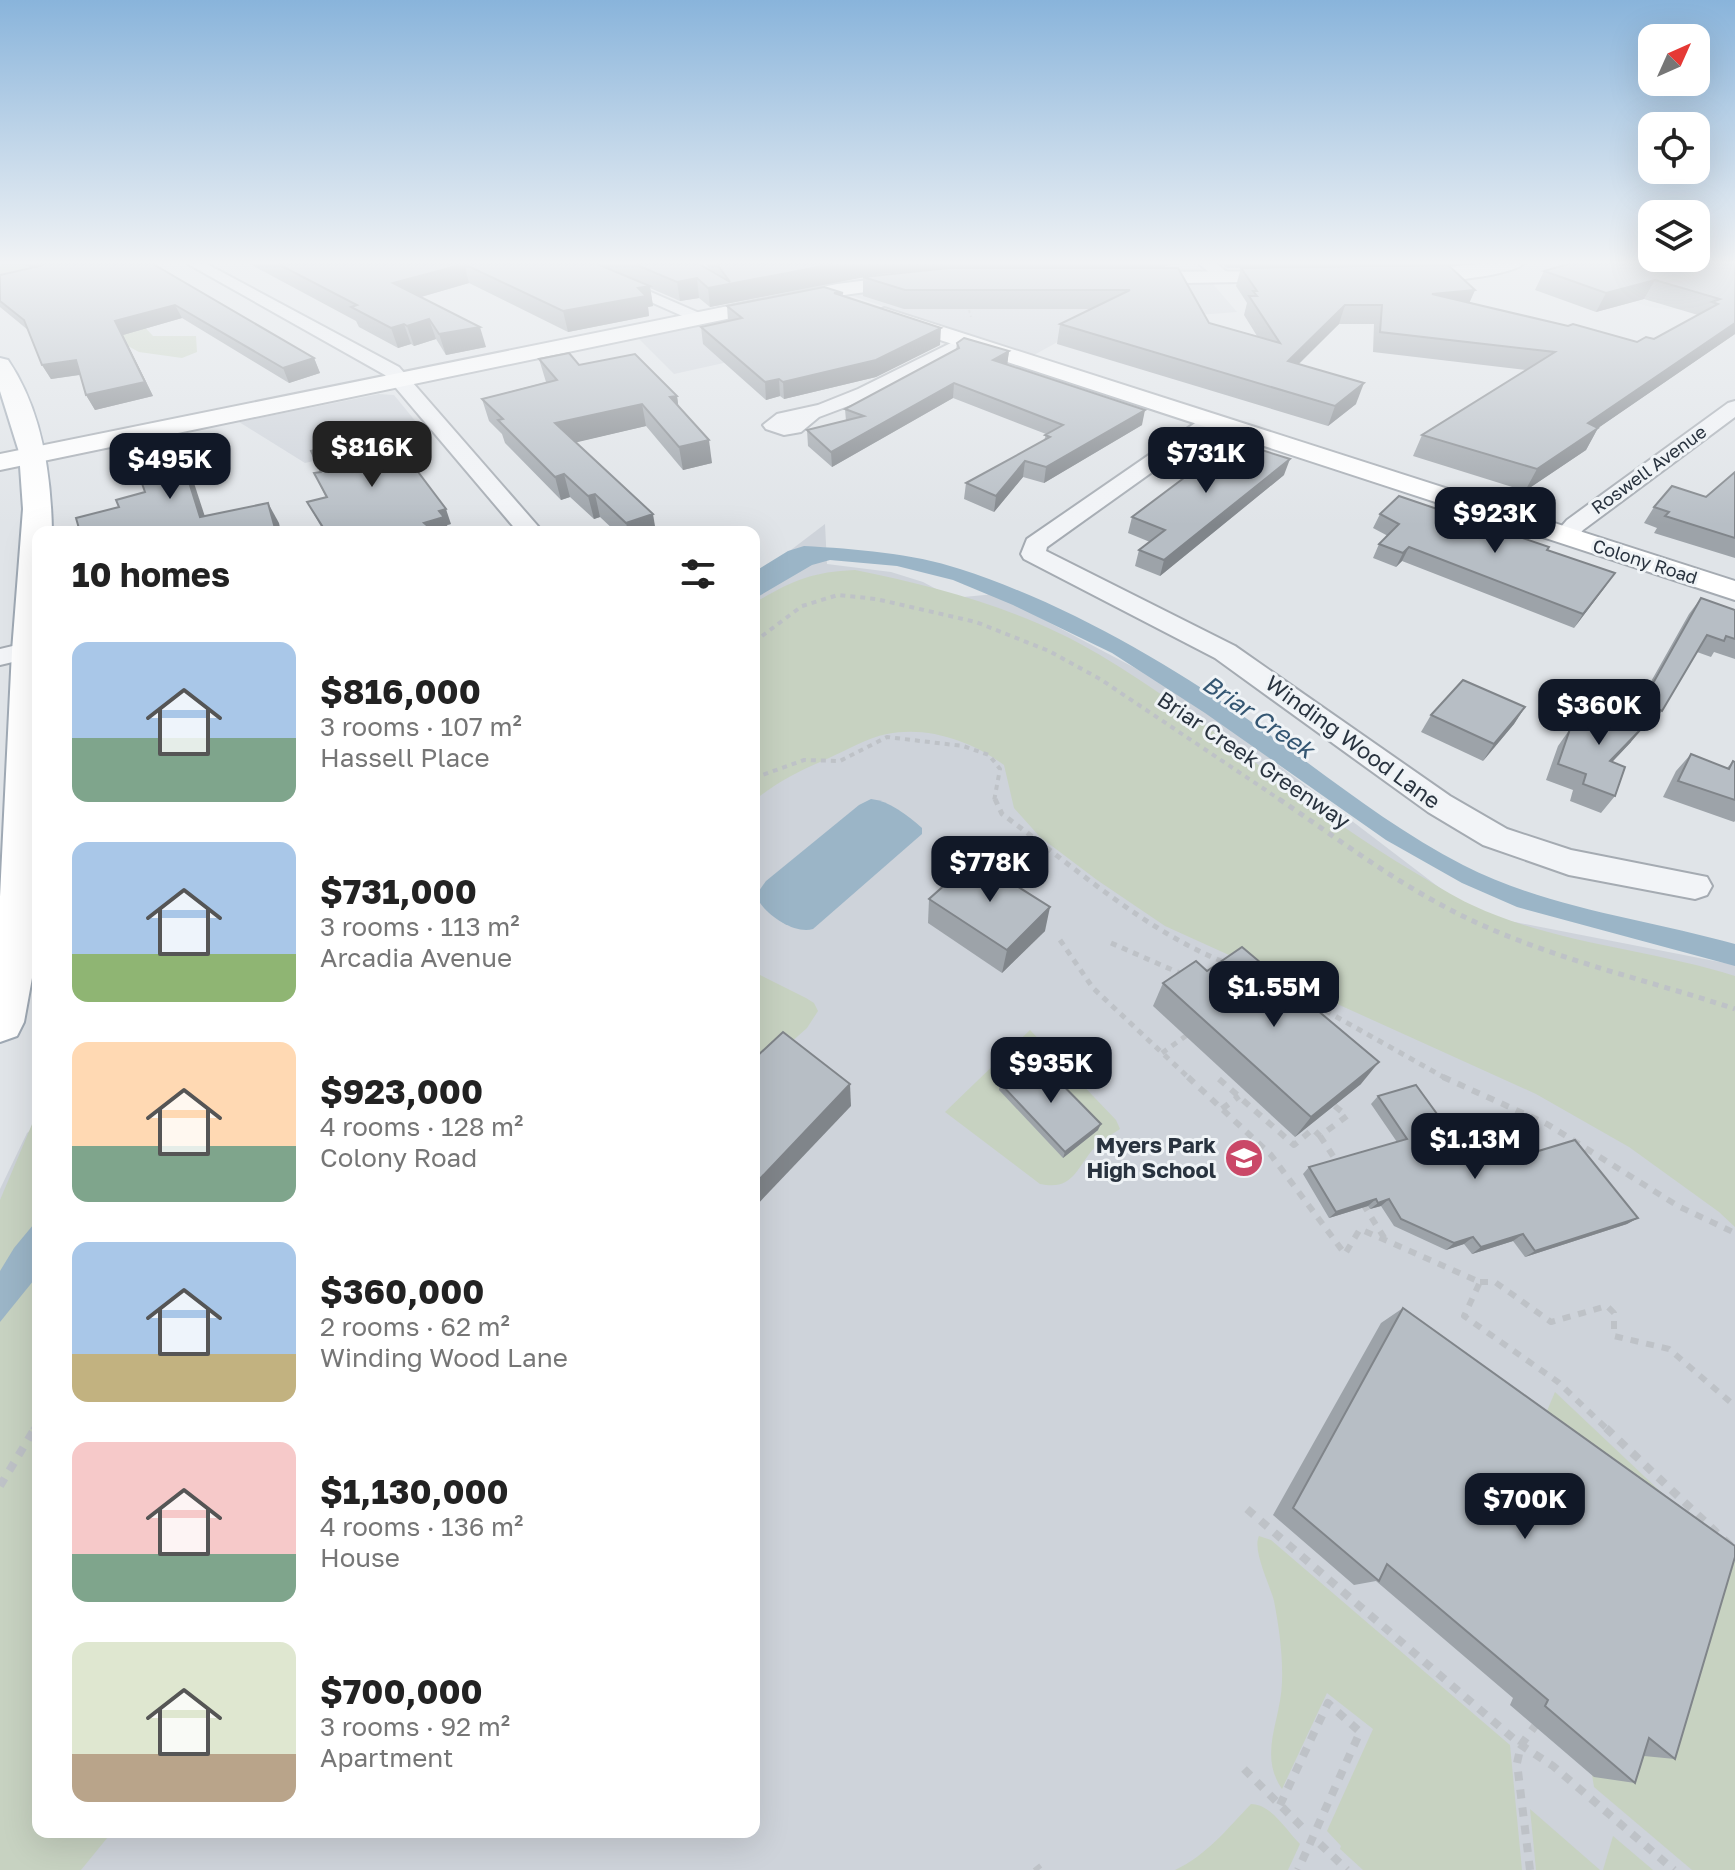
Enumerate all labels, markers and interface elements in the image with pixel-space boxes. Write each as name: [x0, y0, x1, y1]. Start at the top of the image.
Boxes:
north arrow: [1638, 24, 1710, 96]
map controls: [1638, 24, 1710, 272]
button: locate: [1638, 112, 1710, 184]
button: layers: [1638, 200, 1710, 272]
street label: Roswell Avenue: [1587, 420, 1710, 518]
pin: $816K: [316, 421, 428, 489]
pin: $731K: [1150, 427, 1262, 495]
text: $816K: [331, 431, 413, 462]
pin: $495K: [114, 433, 226, 501]
text: $731K: [1166, 437, 1246, 468]
text: $495K: [128, 443, 212, 474]
pin: $923K: [1439, 487, 1551, 555]
text: $923K: [1453, 497, 1537, 528]
street label: Colony Road: [1590, 534, 1700, 588]
icon: filters: [676, 552, 720, 596]
text: 10 homes: [72, 554, 230, 594]
water label: Briar Creek: [1198, 668, 1322, 765]
street label: Winding Wood Lane: [1261, 669, 1446, 814]
text: $816,000: [320, 671, 481, 711]
icon: home: [136, 674, 232, 770]
pin: $360K: [1543, 679, 1655, 747]
street label: Briar Creek Greenway: [1153, 685, 1356, 834]
text: $360K: [1556, 689, 1642, 720]
text: 3 rooms · 107 m²: [320, 711, 522, 742]
text: Hassell Place: [320, 742, 490, 773]
pin: $778K: [934, 836, 1046, 904]
text: $778K: [949, 846, 1031, 877]
text: $731,000: [320, 871, 477, 911]
icon: home: [136, 874, 232, 970]
text: 3 rooms · 113 m²: [320, 911, 520, 942]
text: Arcadia Avenue: [320, 942, 512, 973]
pin: $1.55M: [1209, 961, 1339, 1029]
text: $1.55M: [1227, 971, 1321, 1002]
pin: $935K: [995, 1037, 1107, 1105]
text: $935K: [1009, 1047, 1093, 1078]
text: $923,000: [320, 1071, 483, 1111]
icon: home: [136, 1074, 232, 1170]
text: 4 rooms · 128 m²: [320, 1111, 523, 1142]
pin: $1.13M: [1410, 1113, 1540, 1181]
text: $1.13M: [1429, 1123, 1521, 1154]
place label: Myers Park High School: [1086, 1131, 1216, 1183]
school or university icon: Myers Park High School: [1223, 1137, 1265, 1179]
text: Colony Road: [320, 1142, 477, 1173]
text: $360,000: [320, 1271, 484, 1311]
icon: home: [136, 1274, 232, 1370]
text: 2 rooms · 62 m²: [320, 1311, 510, 1342]
text: Winding Wood Lane: [320, 1342, 568, 1373]
text: $1,130,000: [320, 1471, 509, 1511]
pin: $700K: [1469, 1473, 1581, 1541]
icon: home: [136, 1474, 232, 1570]
text: $700K: [1483, 1483, 1567, 1514]
text: 4 rooms · 136 m²: [320, 1511, 523, 1542]
text: House: [320, 1542, 400, 1573]
text: $700,000: [320, 1671, 483, 1711]
icon: home: [136, 1674, 232, 1770]
text: 3 rooms · 92 m²: [320, 1711, 510, 1742]
text: Apartment: [320, 1742, 453, 1773]

